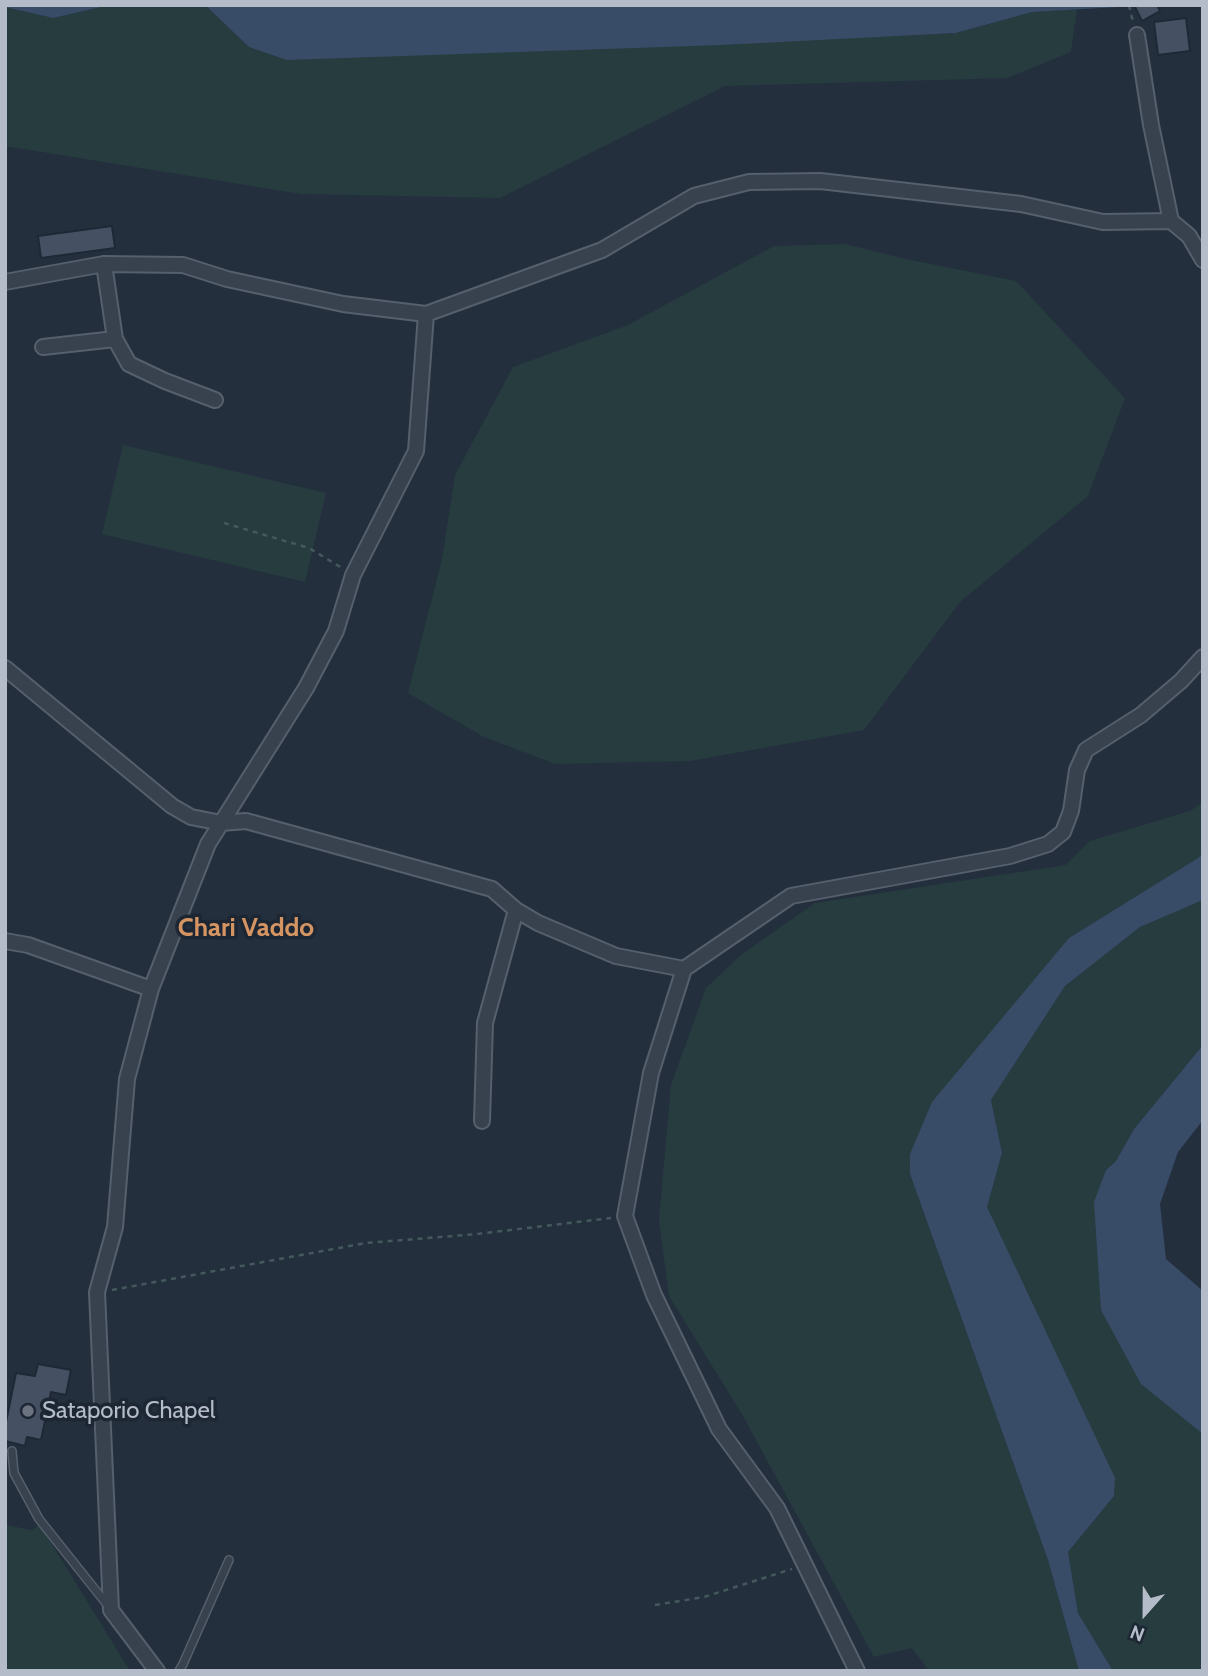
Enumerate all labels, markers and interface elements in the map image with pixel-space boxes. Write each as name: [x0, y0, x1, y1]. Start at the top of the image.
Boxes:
district label: Chari Vaddo: [178, 912, 314, 944]
place label: Sataporio Chapel: [42, 1397, 215, 1425]
marker: Sataporio Chapel: [20, 1403, 36, 1419]
north arrow: [1110, 1578, 1180, 1648]
text: N: [1127, 1620, 1148, 1646]

